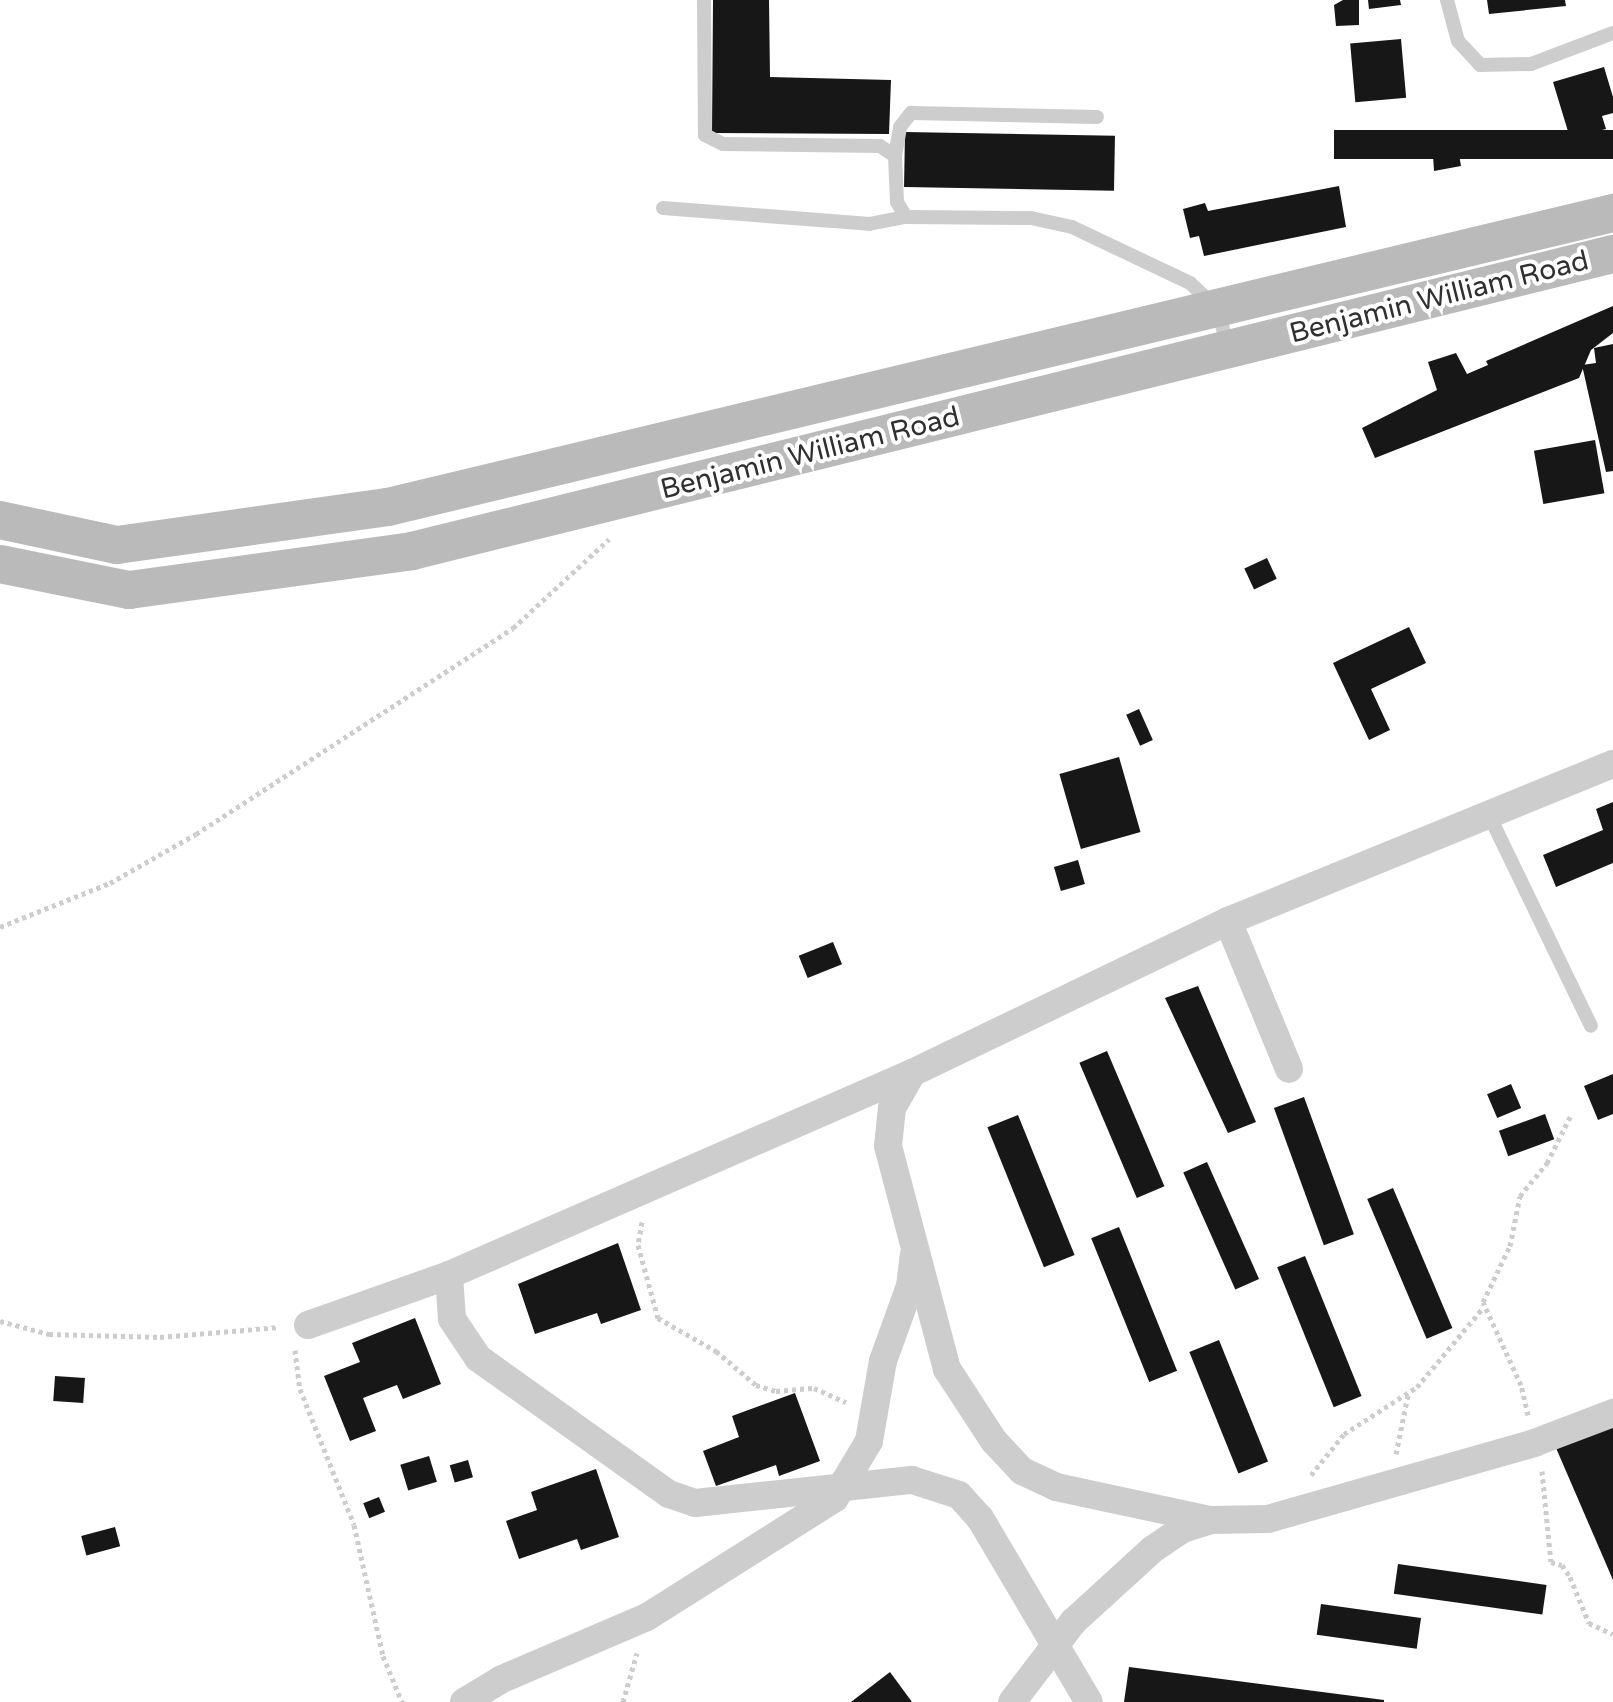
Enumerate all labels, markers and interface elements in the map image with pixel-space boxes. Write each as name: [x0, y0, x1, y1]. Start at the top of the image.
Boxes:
street label: Benjamin William Road: [1286, 244, 1592, 350]
street label: Benjamin William Road: [657, 400, 963, 506]

